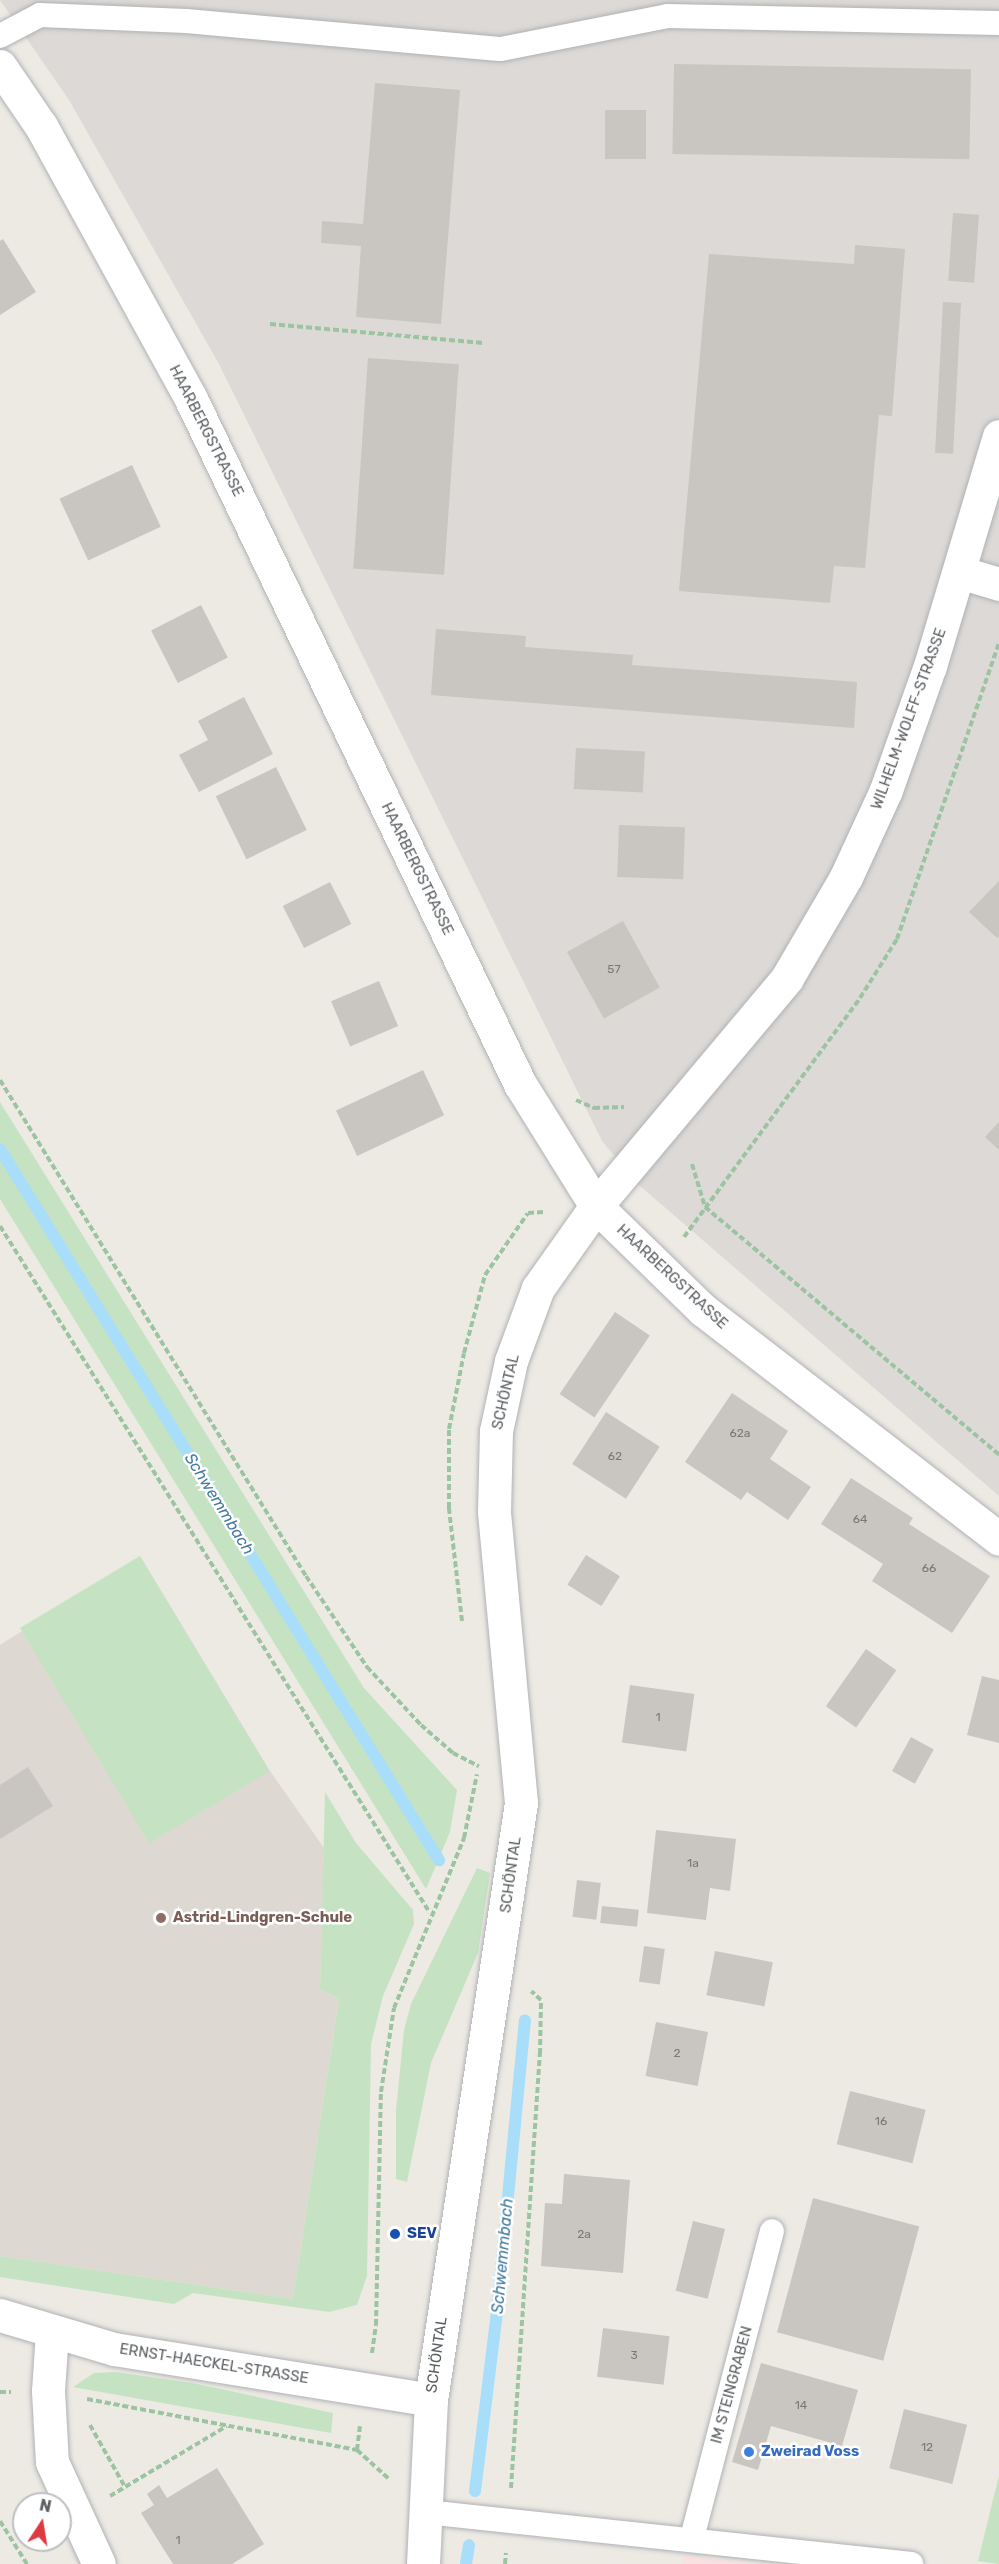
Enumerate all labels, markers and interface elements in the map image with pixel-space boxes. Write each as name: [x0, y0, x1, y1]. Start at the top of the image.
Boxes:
street label: HAARBERGSTRASSE: [165, 362, 247, 500]
street label: WILHELM-WOLFF-STRASSE: [868, 626, 950, 812]
street label: HAARBERGSTRASSE: [377, 800, 457, 938]
house number: 57: [607, 963, 621, 977]
street label: HAARBERGSTRASSE: [613, 1221, 731, 1333]
street label: SCHÖNTAL: [489, 1353, 523, 1431]
house number: 62a: [730, 1427, 750, 1441]
water label: Schwemmbach: [180, 1450, 258, 1558]
house number: 62: [608, 1450, 622, 1464]
house number: 64: [853, 1513, 867, 1527]
house number: 66: [922, 1562, 936, 1576]
house number: 1: [655, 1711, 661, 1725]
street label: SCHÖNTAL: [497, 1836, 525, 1914]
house number: 1a: [687, 1857, 699, 1871]
place label: Astrid-Lindgren-Schule: [173, 1909, 352, 1927]
marker: Astrid-Lindgren-Schule: [154, 1911, 168, 1925]
house number: 2: [673, 2047, 681, 2061]
house number: 16: [875, 2115, 887, 2129]
water label: Schwemmbach: [488, 2197, 518, 2315]
place label: SEV: [407, 2225, 437, 2243]
marker: SEV: [388, 2227, 402, 2241]
house number: 2a: [577, 2228, 591, 2242]
street label: SCHÖNTAL: [423, 2316, 451, 2394]
street label: IM STEINGRABEN: [708, 2324, 756, 2446]
street label: ERNST-HAECKEL-STRASSE: [118, 2340, 310, 2388]
house number: 3: [630, 2349, 638, 2363]
house number: 14: [795, 2399, 807, 2413]
house number: 12: [921, 2441, 933, 2455]
place label: Zweirad Voss: [761, 2443, 860, 2461]
marker: Zweirad Voss: [742, 2445, 756, 2459]
north arrow: [12, 2492, 72, 2552]
text: N: [38, 2495, 53, 2516]
house number: 1: [175, 2534, 181, 2548]

